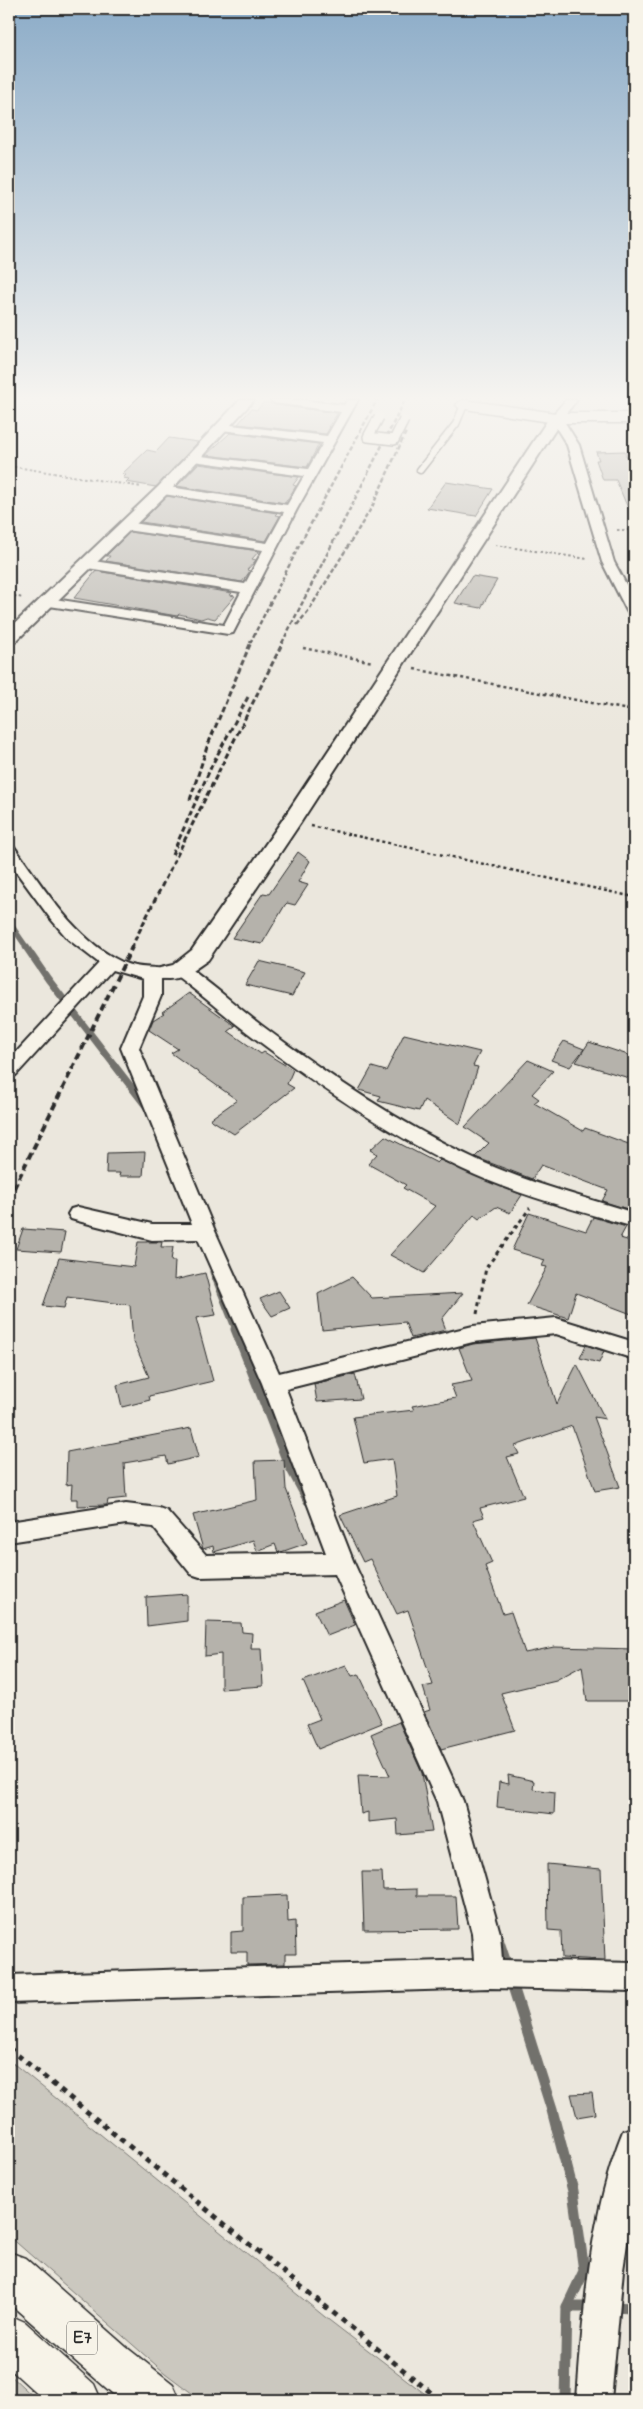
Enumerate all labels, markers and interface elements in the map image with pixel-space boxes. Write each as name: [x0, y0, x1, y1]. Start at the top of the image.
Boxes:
road number: E7: [67, 2322, 97, 2354]

